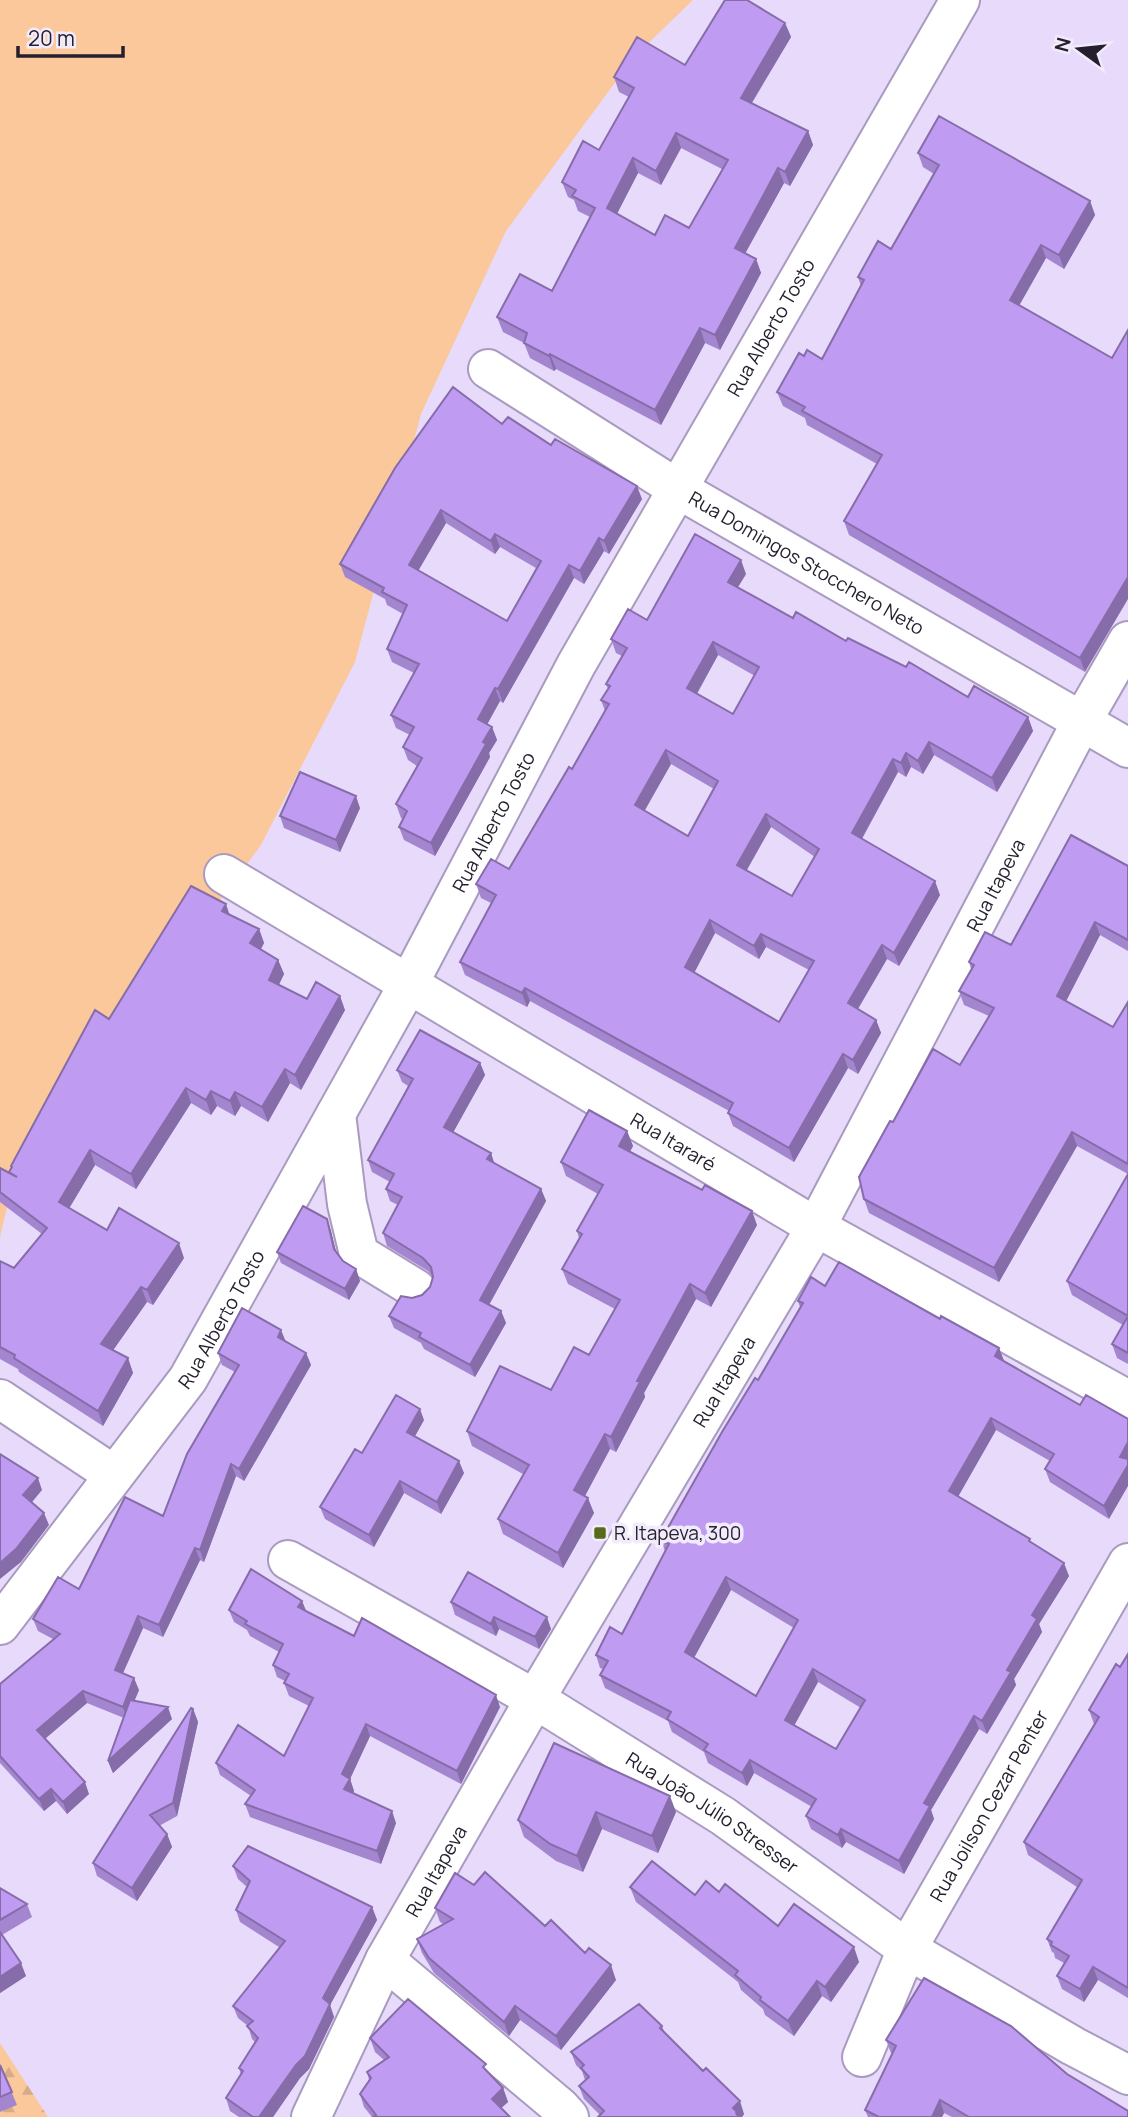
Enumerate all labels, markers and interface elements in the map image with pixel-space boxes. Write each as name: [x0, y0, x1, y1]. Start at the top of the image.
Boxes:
scale bar: [18, 14, 122, 58]
north arrow: [1044, 14, 1114, 84]
text: 20 m: [28, 24, 75, 52]
text: N: [1048, 35, 1077, 55]
street label: Rua Alberto Tosto: [721, 254, 821, 401]
street label: Rua Domingos Stocchero Neto: [684, 485, 929, 641]
street label: Rua Alberto Tosto: [446, 747, 541, 897]
street label: Rua Itapeva: [960, 834, 1031, 936]
street label: Rua Itararé: [626, 1106, 721, 1177]
street label: Rua Alberto Tosto: [172, 1245, 271, 1394]
street label: Rua Itapeva: [687, 1331, 761, 1432]
place label: R. Itapeva, 300: [614, 1520, 741, 1546]
marker: R. Itapeva, 300: [592, 1525, 608, 1541]
street label: Rua Joilson Cezar Penter: [924, 1705, 1054, 1906]
street label: Rua João Júlio Stresser: [621, 1746, 804, 1880]
street label: Rua Itapeva: [399, 1821, 473, 1922]

